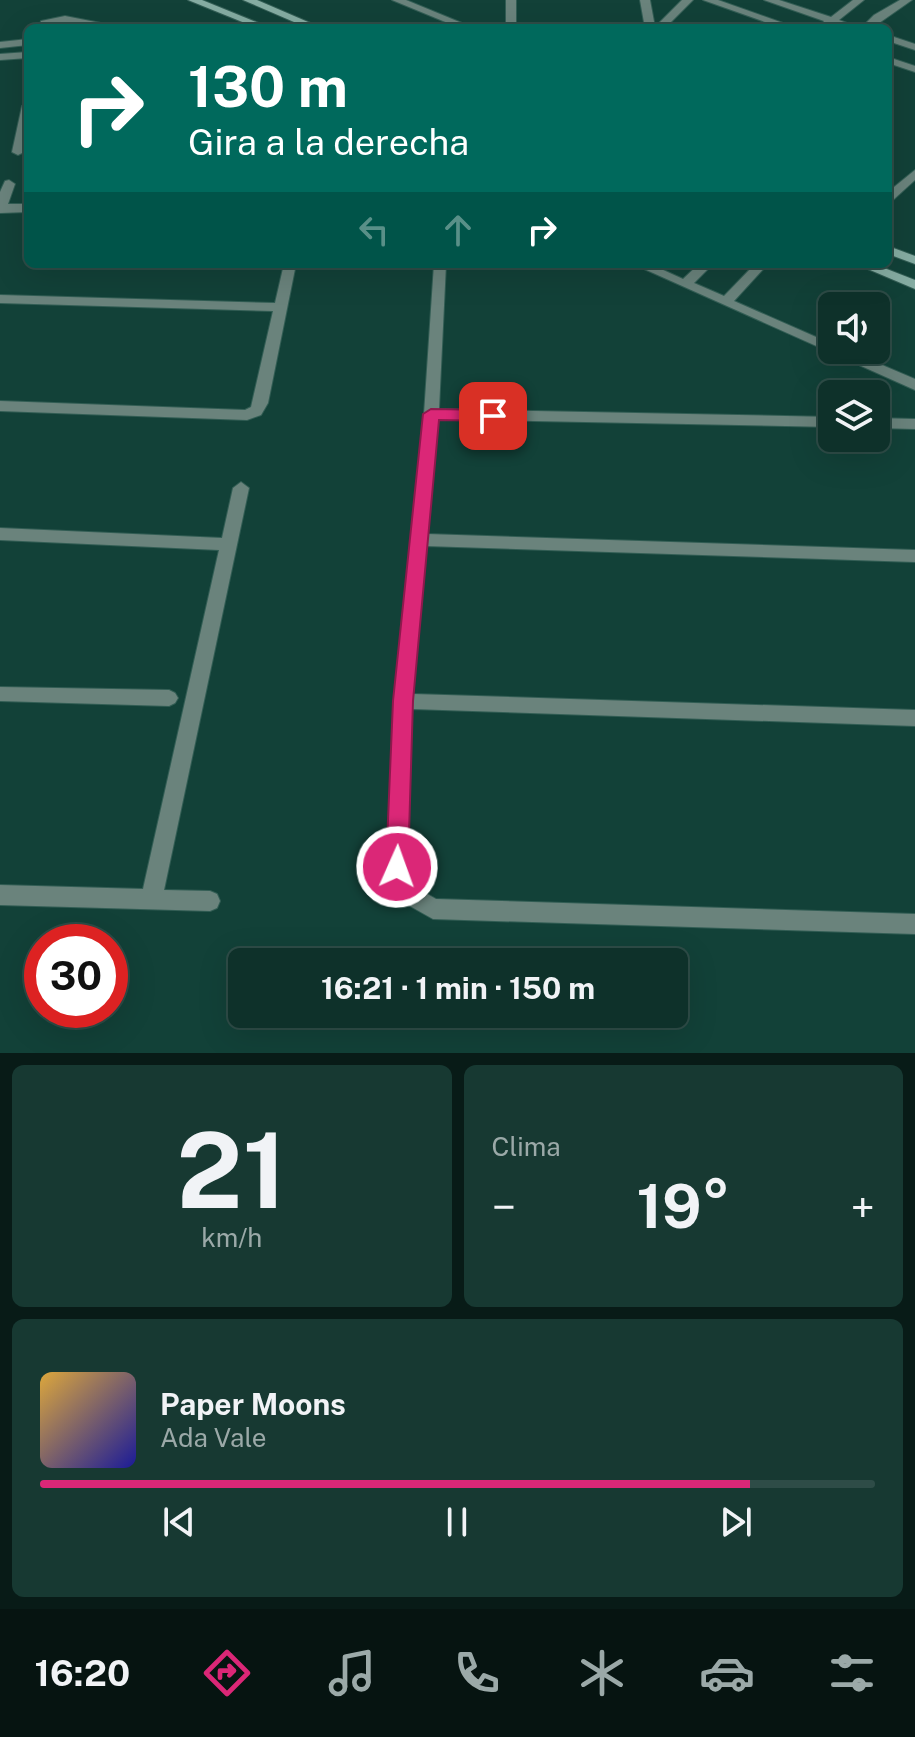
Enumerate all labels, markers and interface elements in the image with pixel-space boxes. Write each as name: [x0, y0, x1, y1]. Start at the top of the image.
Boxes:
text: 130 m: [188, 54, 348, 120]
icon: right: [56, 56, 160, 160]
text: Gira a la derecha: [188, 121, 469, 163]
icon: left: [352, 208, 396, 252]
icon: ahead: [436, 208, 480, 252]
icon: right: [520, 208, 564, 252]
map controls: [818, 292, 890, 452]
button: sound: [818, 292, 890, 364]
button: layers: [818, 380, 890, 452]
pin: [459, 382, 527, 450]
icon: arrive: [471, 394, 515, 438]
position arrow: [355, 825, 439, 909]
speed limit sign: 30: [24, 924, 128, 1028]
text: 16:21 · 1 min · 150 m: [321, 970, 595, 1006]
text: 21: [176, 1109, 287, 1231]
text: Clima: [492, 1131, 561, 1162]
text: 19°: [636, 1171, 730, 1242]
text: −: [492, 1181, 516, 1233]
text: +: [851, 1181, 875, 1233]
text: km/h: [201, 1222, 262, 1253]
text: Paper Moons: [160, 1386, 346, 1422]
text: Ada Vale: [160, 1422, 266, 1453]
icon: previous: [157, 1500, 201, 1544]
icon: pause: [435, 1500, 479, 1544]
icon: next: [714, 1500, 758, 1544]
icon: directions: [199, 1645, 255, 1701]
icon: music: [324, 1645, 380, 1701]
icon: phone: [449, 1645, 505, 1701]
icon: climate: [574, 1645, 630, 1701]
icon: car: [699, 1645, 755, 1701]
icon: filters: [824, 1645, 880, 1701]
text: 16:20: [35, 1652, 130, 1694]

